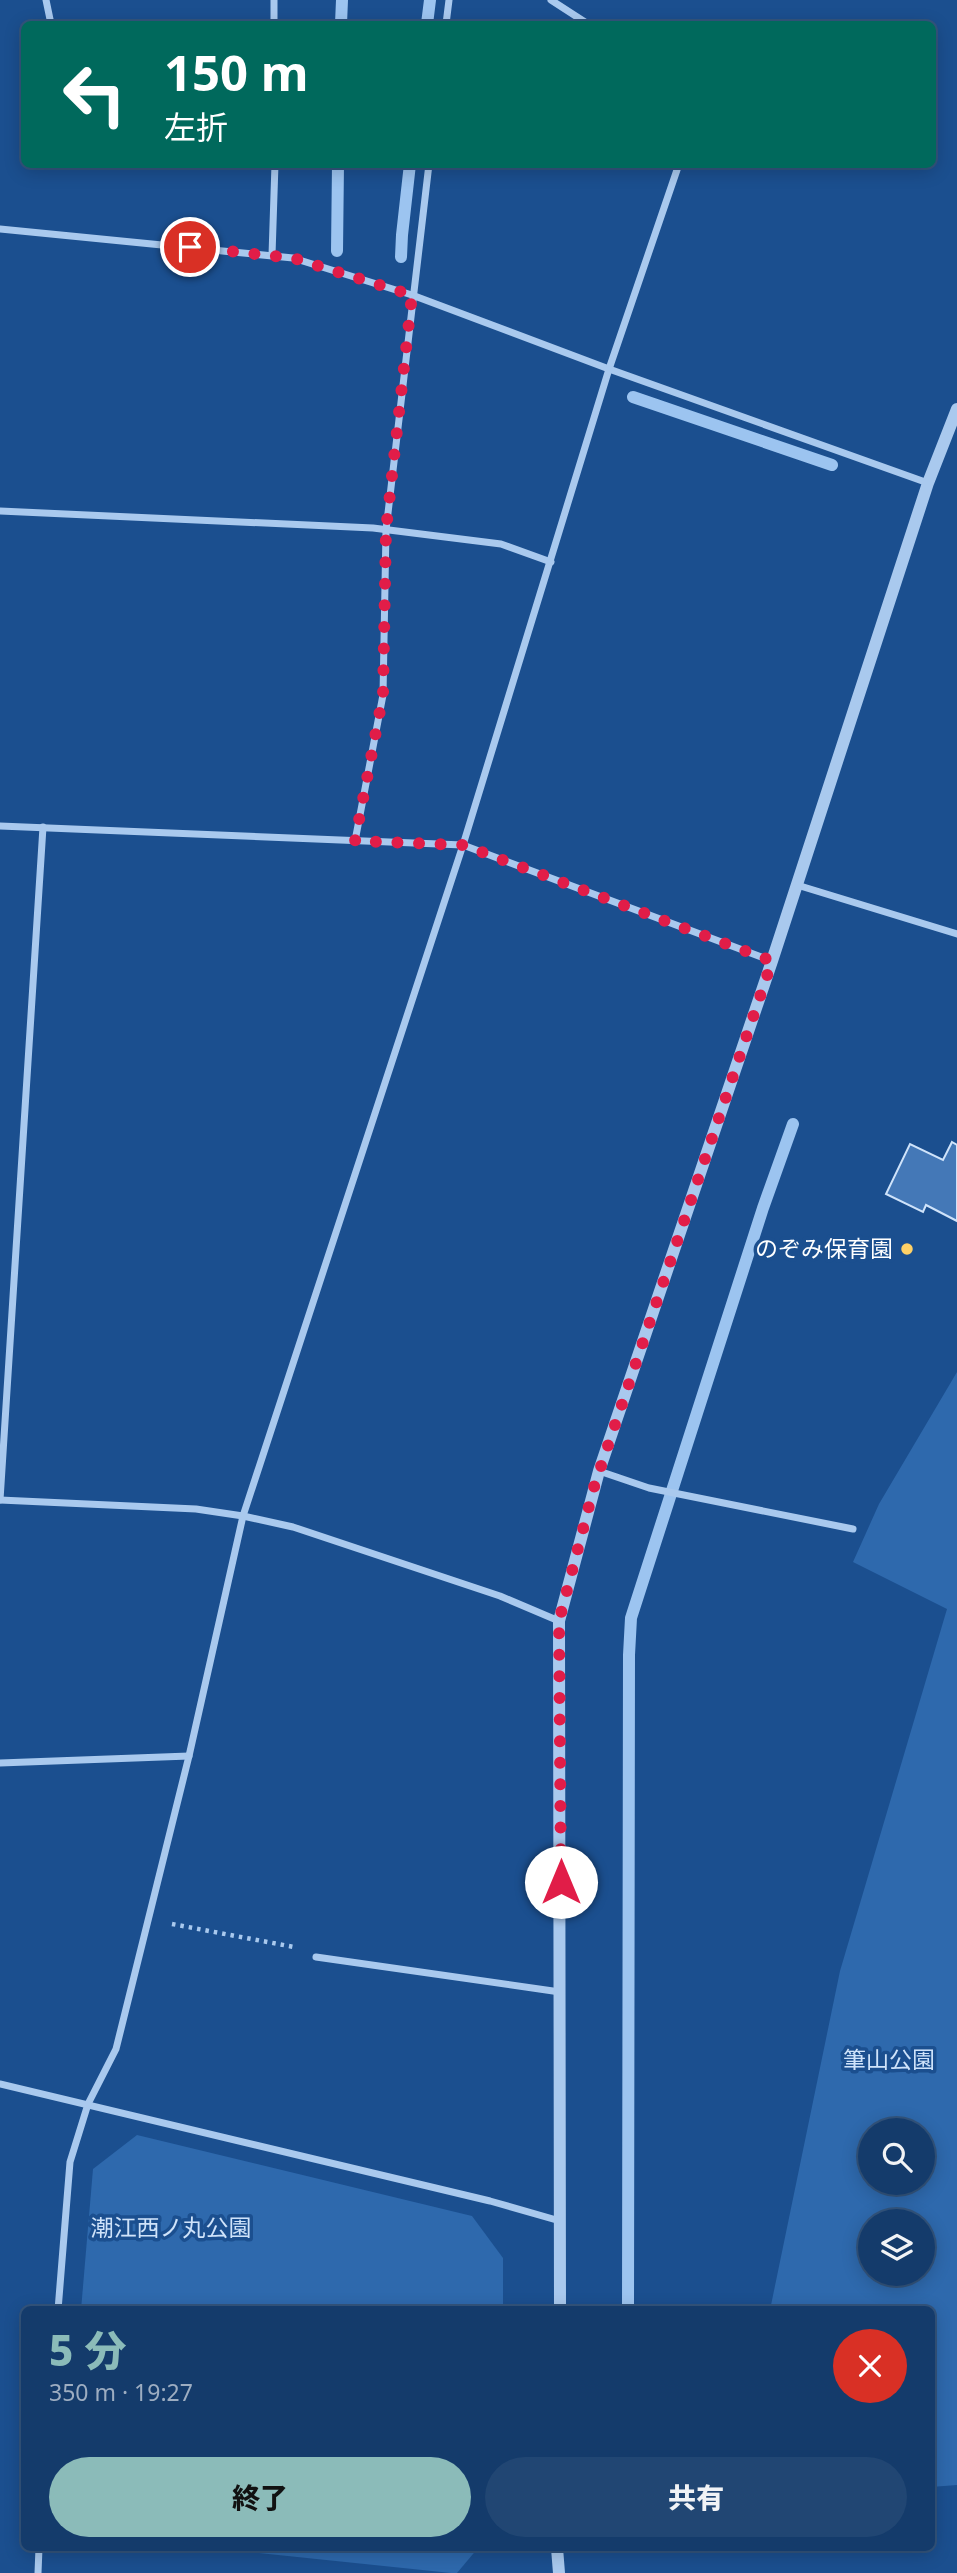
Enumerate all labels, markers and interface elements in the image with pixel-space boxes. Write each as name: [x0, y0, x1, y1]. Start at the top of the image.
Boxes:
text: 150 m: [164, 39, 309, 105]
icon: left: [49, 49, 140, 140]
text: 左折: [164, 105, 228, 148]
pin: [160, 217, 220, 277]
icon: arrive: [171, 228, 209, 266]
place label: のぞみ保育園: [755, 1232, 893, 1264]
marker: のぞみ保育園: [899, 1241, 915, 1257]
position arrow: [524, 1845, 598, 1919]
park label: 筆山公園: [843, 2043, 935, 2075]
map controls: [858, 2118, 935, 2286]
button: search: [858, 2118, 935, 2195]
button: layers: [858, 2209, 935, 2286]
park label: 潮江西ノ丸公園: [91, 2211, 252, 2243]
text: 5 分: [49, 2321, 126, 2378]
button: close: [833, 2329, 907, 2403]
text: 350 m · 19:27: [49, 2376, 193, 2408]
button: 終了: [49, 2457, 471, 2537]
button: 共有: [485, 2457, 907, 2537]

